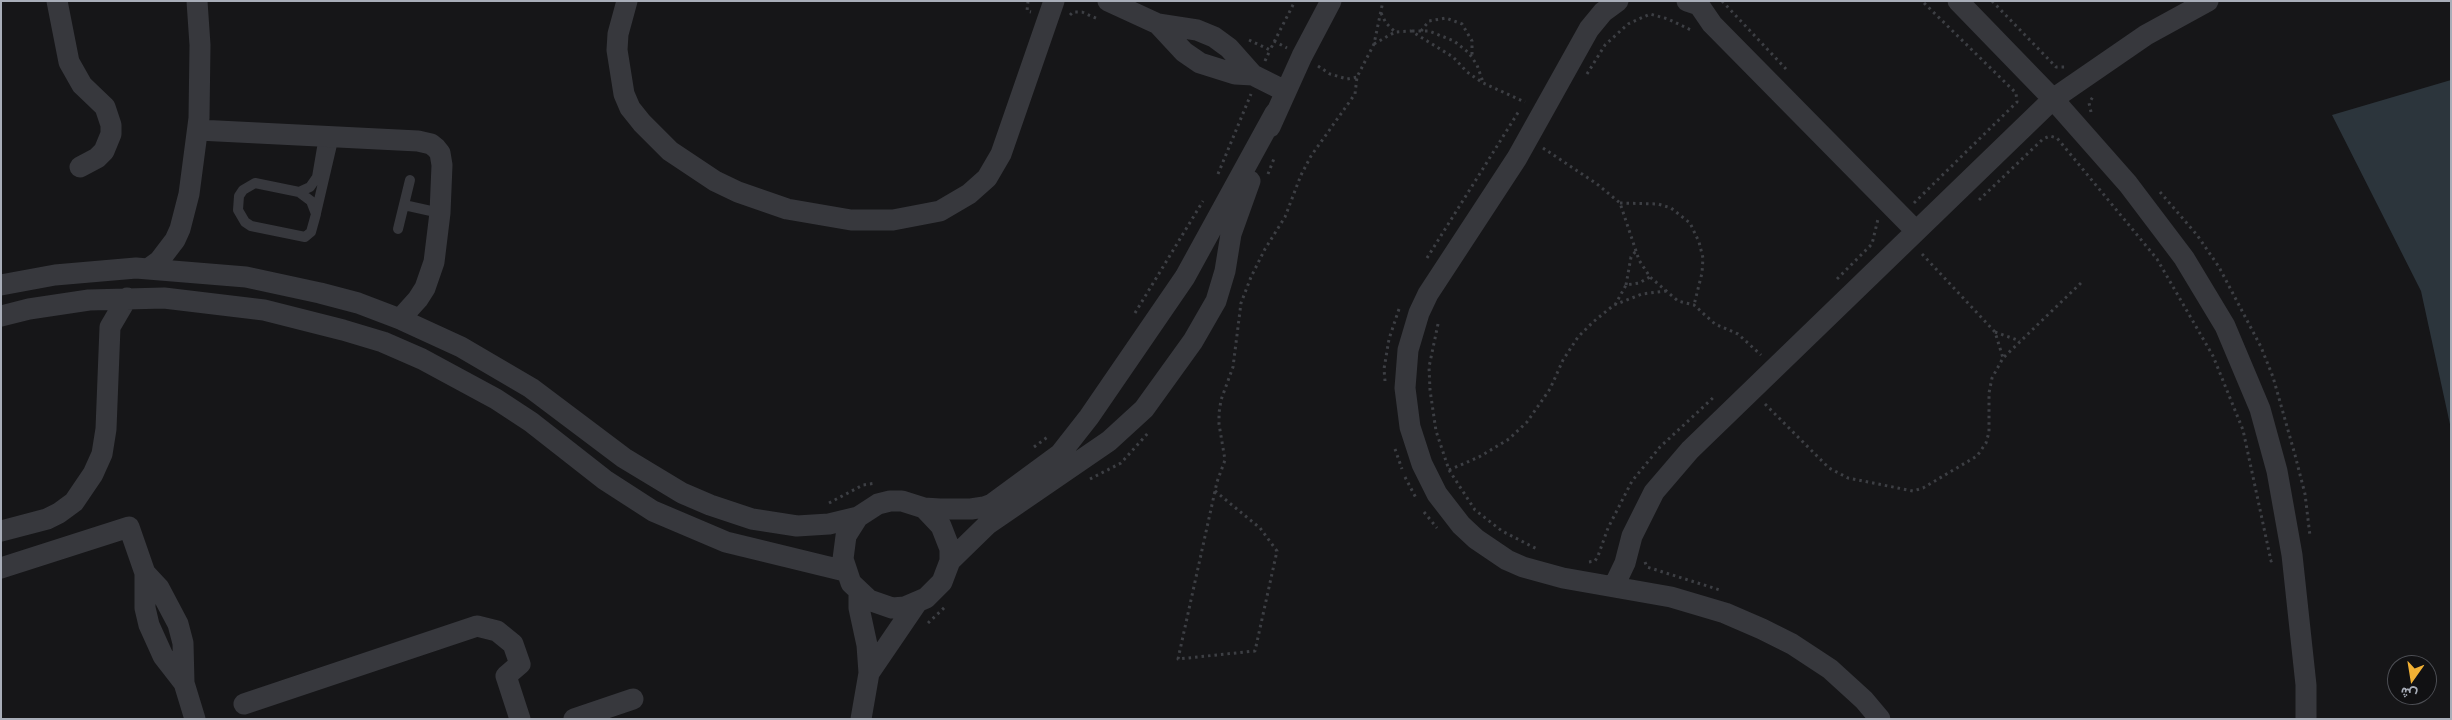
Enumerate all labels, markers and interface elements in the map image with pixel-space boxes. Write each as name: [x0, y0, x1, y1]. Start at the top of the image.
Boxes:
north arrow: [2387, 655, 2437, 705]
text: ش: [2399, 683, 2419, 704]

